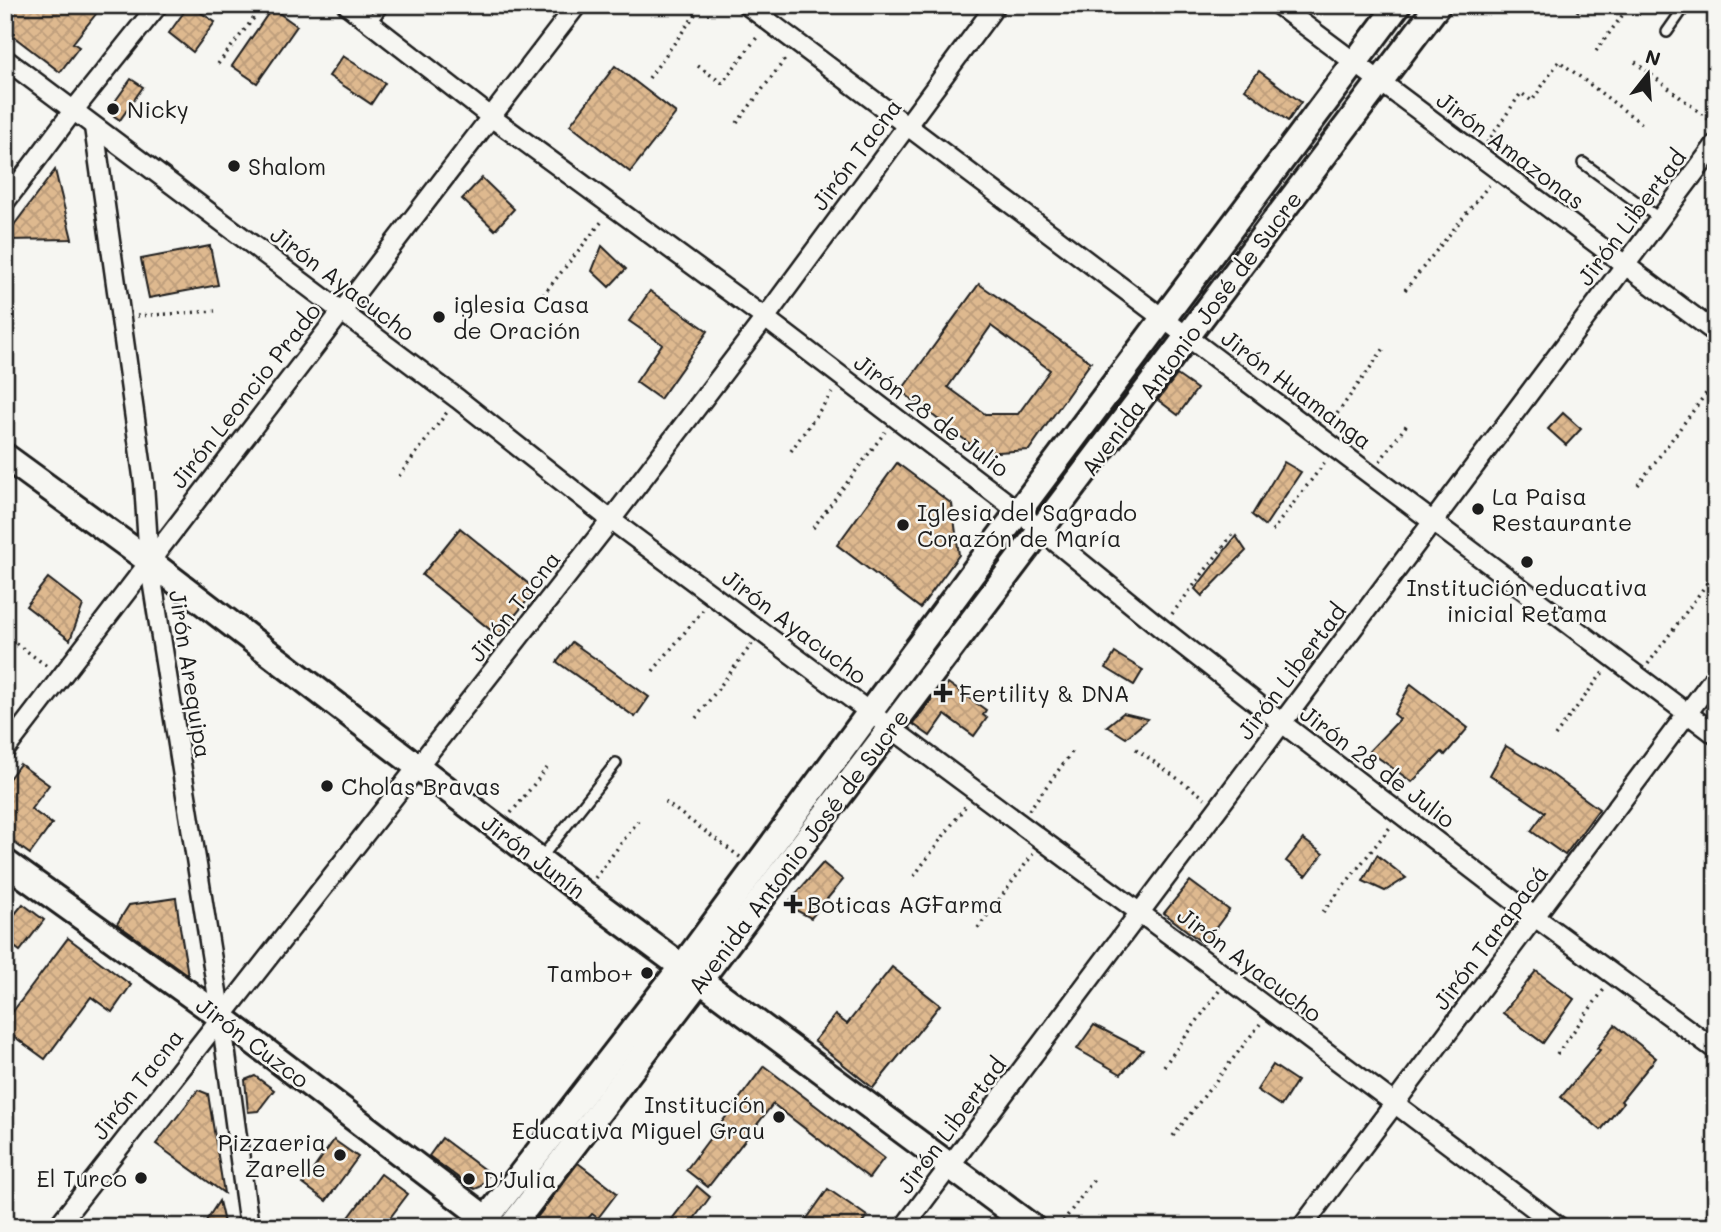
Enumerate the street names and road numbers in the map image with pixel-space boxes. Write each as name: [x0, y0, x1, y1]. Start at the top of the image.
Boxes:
street label: Jirón Amazonas: [1431, 84, 1591, 216]
street label: Jirón Tacna: [804, 92, 908, 216]
street label: Jirón Libertad: [1570, 143, 1692, 291]
street label: Avenida Antonio José de Sucre: [1074, 184, 1308, 482]
street label: Jirón Ayacucho: [265, 219, 421, 347]
street label: Jirón Leoncio Prado: [163, 296, 327, 494]
street label: Jirón Huamanga: [1216, 322, 1378, 456]
street label: Jirón 28 de Julio: [848, 347, 1016, 483]
street label: Jirón Tacna: [461, 544, 567, 668]
street label: Jirón Ayacucho: [717, 562, 873, 690]
street label: Jirón Arequipa: [163, 588, 219, 760]
street label: Jirón Libertad: [1230, 597, 1352, 745]
street label: Jirón 28 de Julio: [1294, 698, 1462, 834]
street label: Avenida Antonio José de Sucre: [681, 702, 915, 1000]
street label: Jirón Junín: [476, 807, 592, 905]
street label: Jirón Tarapacá: [1426, 858, 1554, 1016]
street label: Jirón Ayacucho: [1172, 900, 1328, 1028]
street label: Jirón Cuzco: [191, 990, 315, 1094]
street label: Jirón Tacna: [84, 1022, 190, 1146]
street label: Jirón Libertad: [890, 1051, 1012, 1199]

